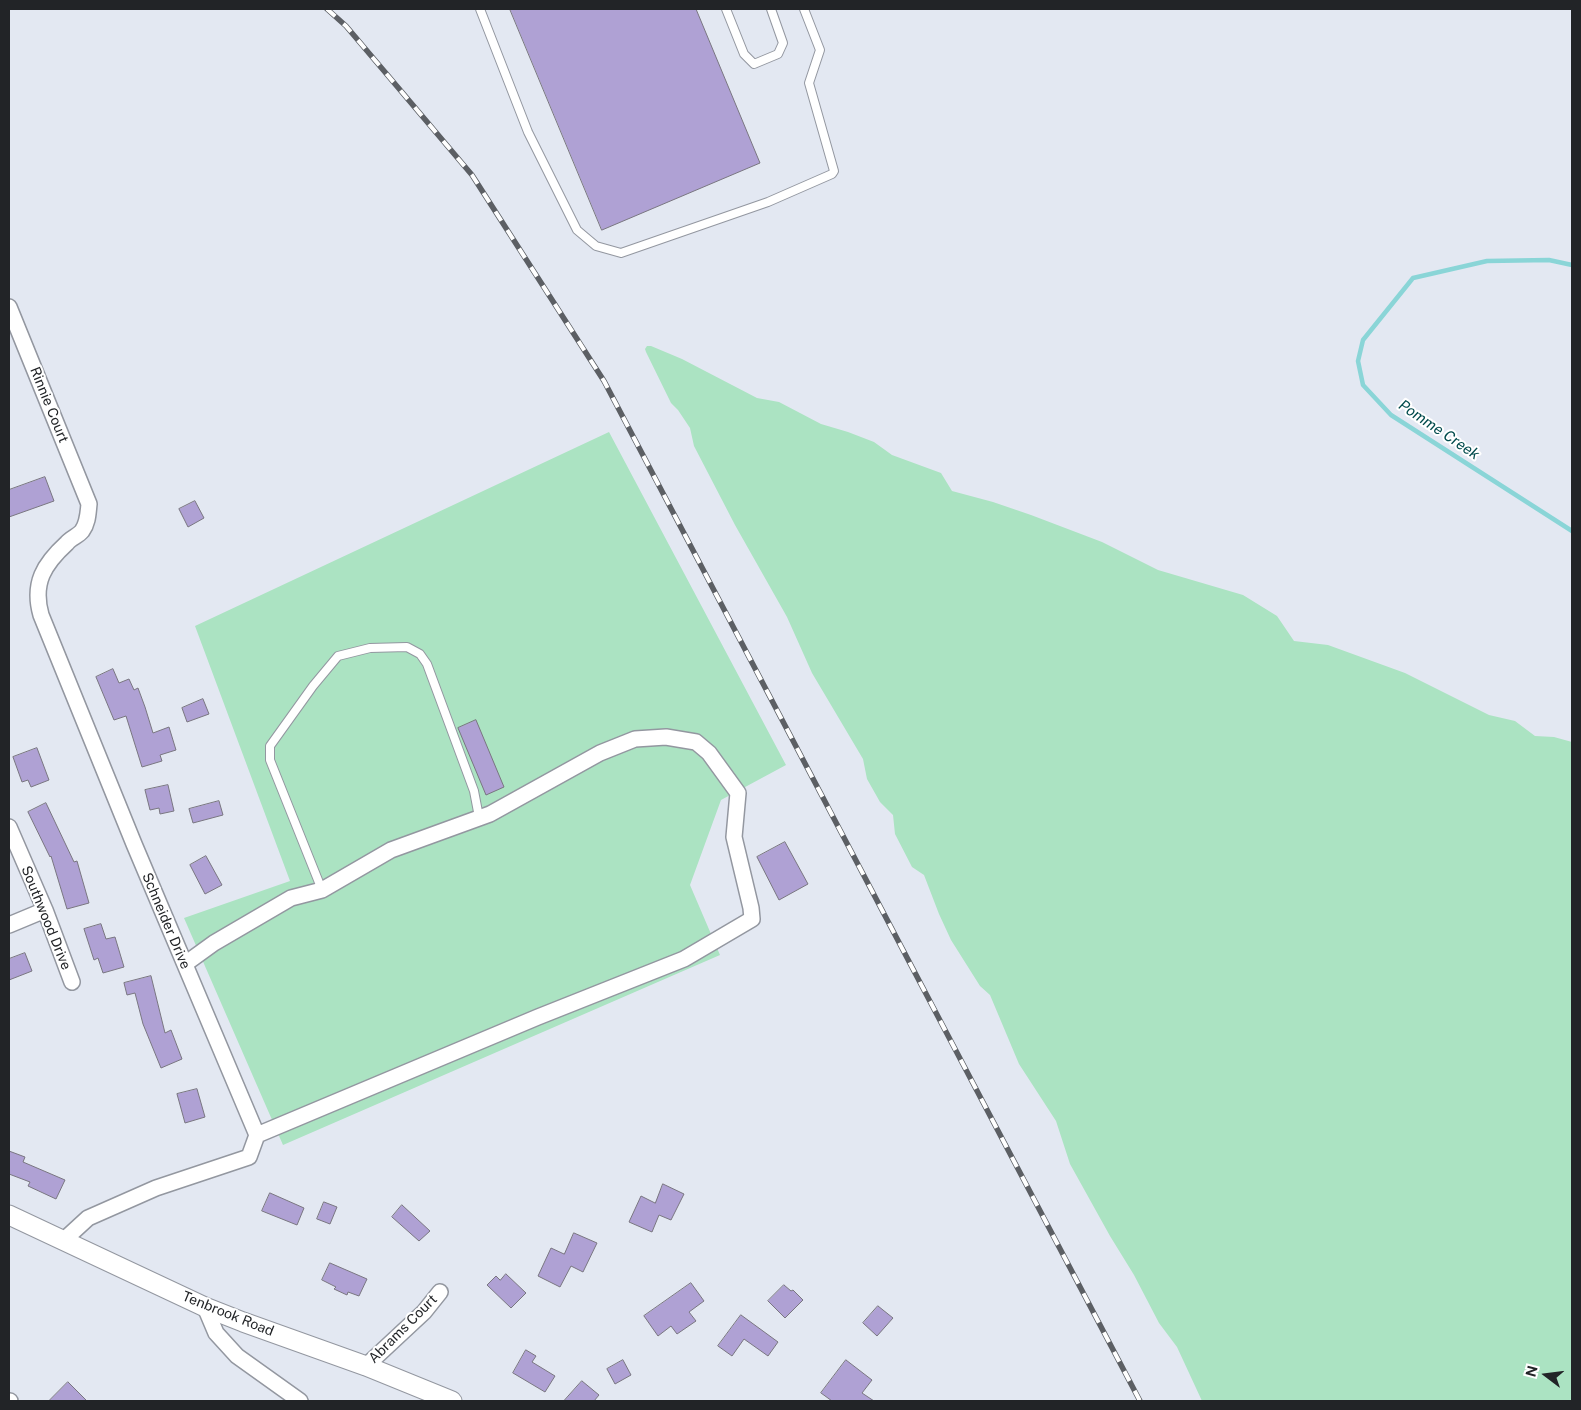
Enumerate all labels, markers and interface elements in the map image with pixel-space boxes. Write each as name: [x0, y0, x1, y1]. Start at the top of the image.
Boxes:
street label: Rinnie Court: [26, 365, 72, 445]
water label: Pomme Creek: [1395, 396, 1483, 464]
street label: Southwood Drive: [18, 864, 74, 972]
street label: Schneider Drive: [138, 870, 194, 972]
street label: Tenbrook Road: [180, 1288, 276, 1340]
street label: Abrams Court: [365, 1291, 441, 1367]
north arrow: [1521, 1350, 1571, 1400]
text: N: [1522, 1364, 1541, 1378]

